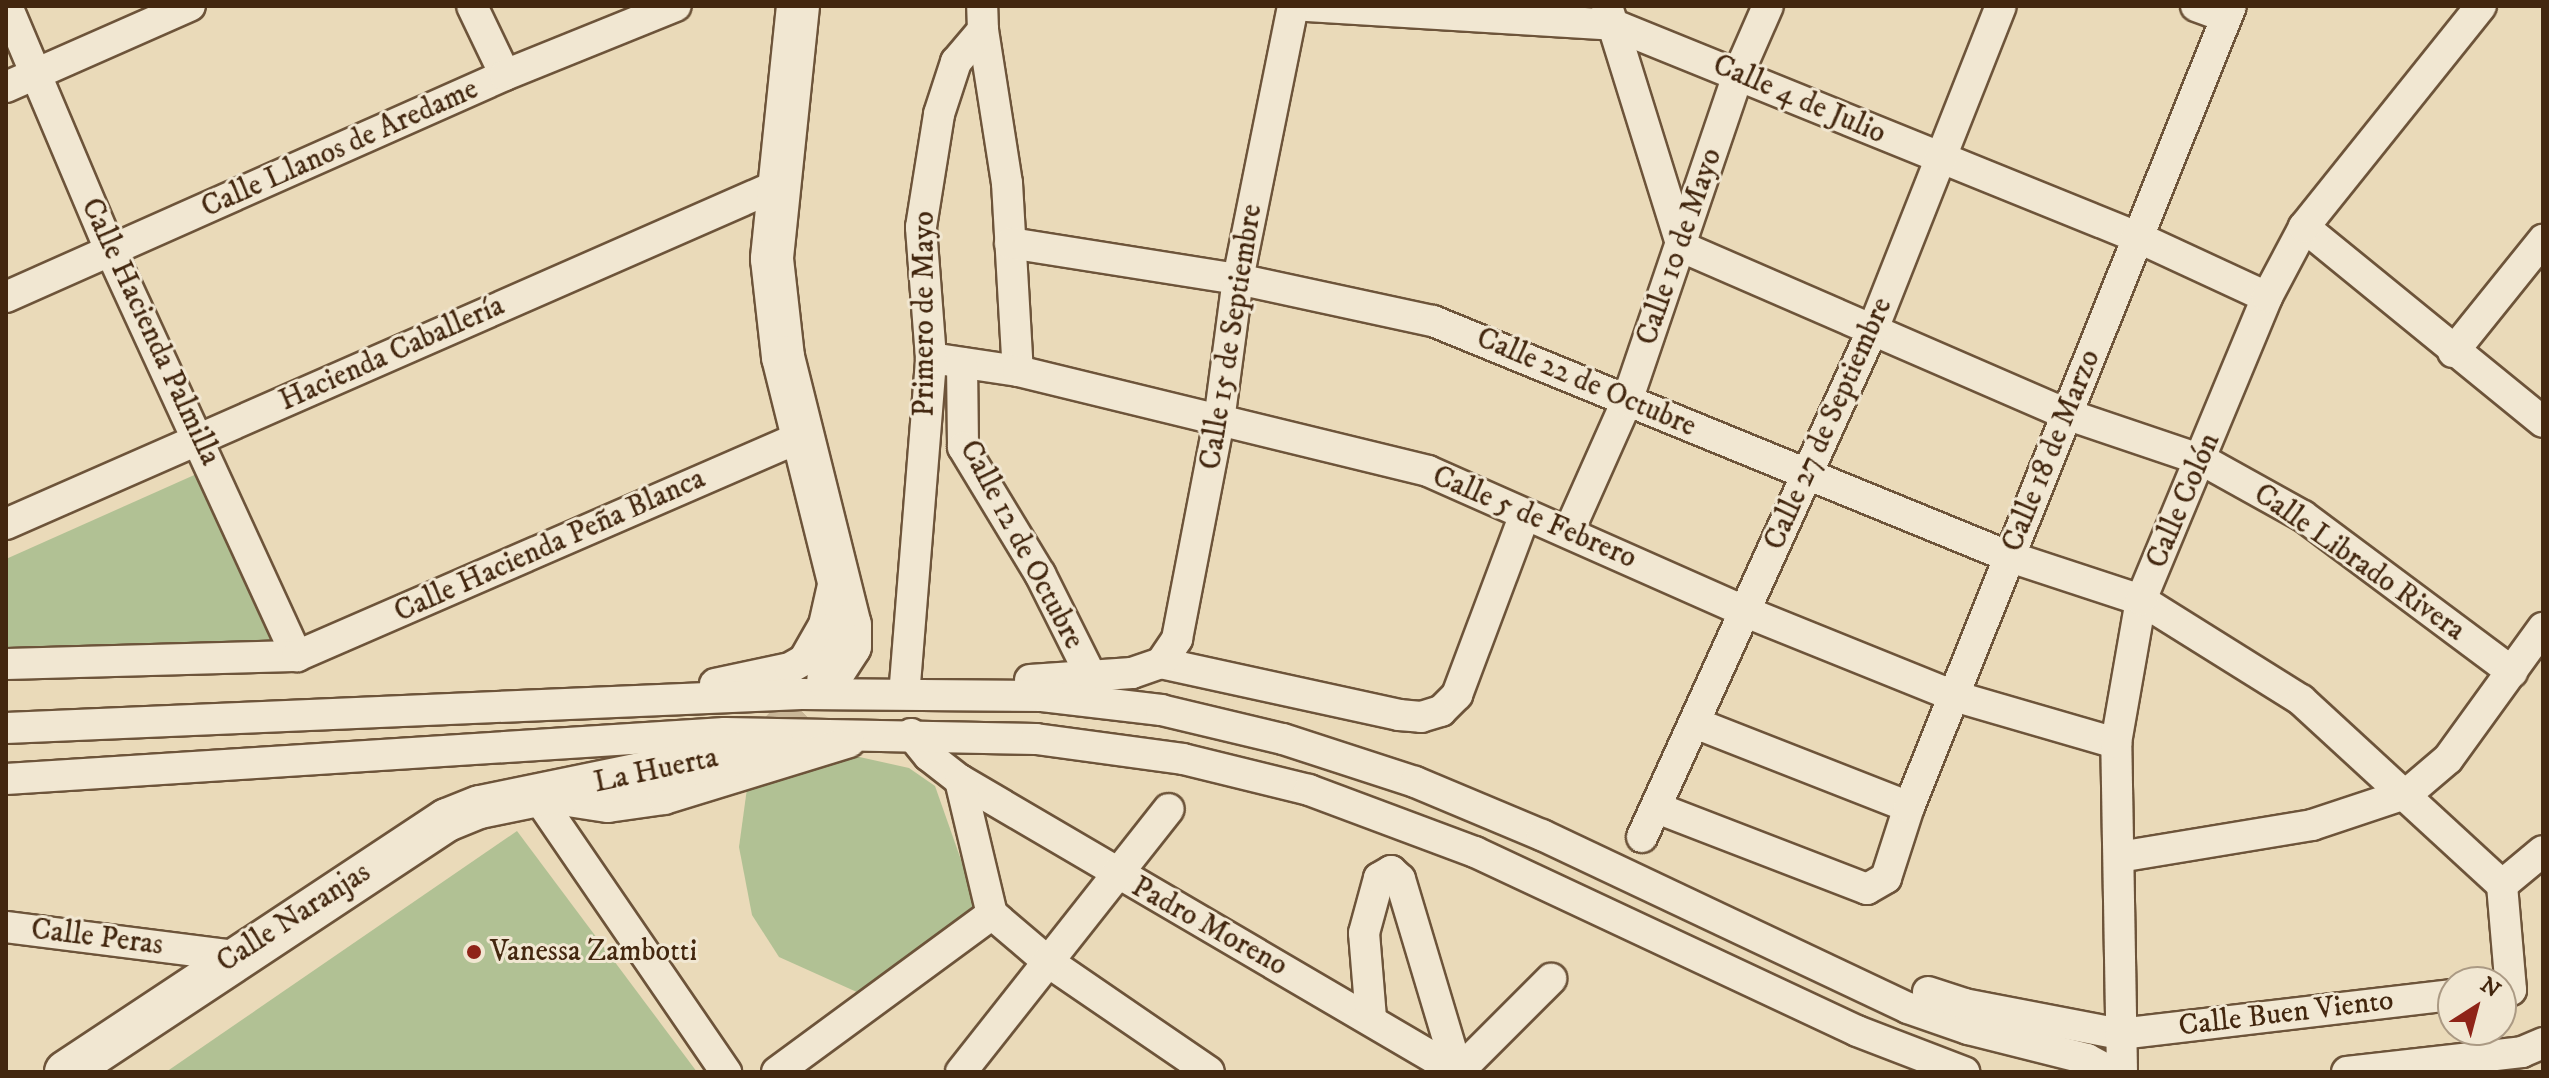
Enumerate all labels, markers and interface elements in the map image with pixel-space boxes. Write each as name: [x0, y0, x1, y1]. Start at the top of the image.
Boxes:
street label: Calle 4 de Julio: [1707, 47, 1891, 153]
street label: Calle Llanos de Aredame: [196, 72, 484, 226]
street label: Calle 10 de Mayo: [1630, 144, 1730, 350]
street label: Calle Hacienda Palmilla: [72, 193, 228, 471]
street label: Calle 15 de Septiembre: [1193, 202, 1271, 472]
street label: Primero de Mayo: [907, 211, 943, 417]
street label: Hacienda Caballería: [274, 288, 510, 420]
street label: Calle 27 de Septiembre: [1757, 292, 1901, 556]
street label: Calle 22 de Octubre: [1471, 321, 1701, 445]
street label: Calle 18 de Marzo: [1995, 345, 2109, 557]
street label: Calle Colón: [2139, 428, 2229, 574]
street label: Calle 12 de Octubre: [951, 434, 1091, 656]
street label: Calle 5 de Febrero: [1427, 459, 1641, 577]
street label: Calle Hacienda Peña Blanca: [389, 461, 711, 631]
street label: Calle Librado Rivera: [2246, 477, 2472, 649]
street label: La Huerta: [591, 740, 721, 802]
street label: Calle Naranjas: [211, 855, 377, 981]
street label: Padro Moreno: [1125, 869, 1293, 985]
street label: Calle Peras: [29, 912, 165, 964]
place label: Vanessa Zambotti: [490, 934, 697, 970]
marker: Vanessa Zambotti: [465, 943, 483, 961]
north arrow: [2437, 966, 2517, 1046]
text: N: [2475, 972, 2505, 1004]
street label: Calle Buen Viento: [2177, 983, 2395, 1045]

